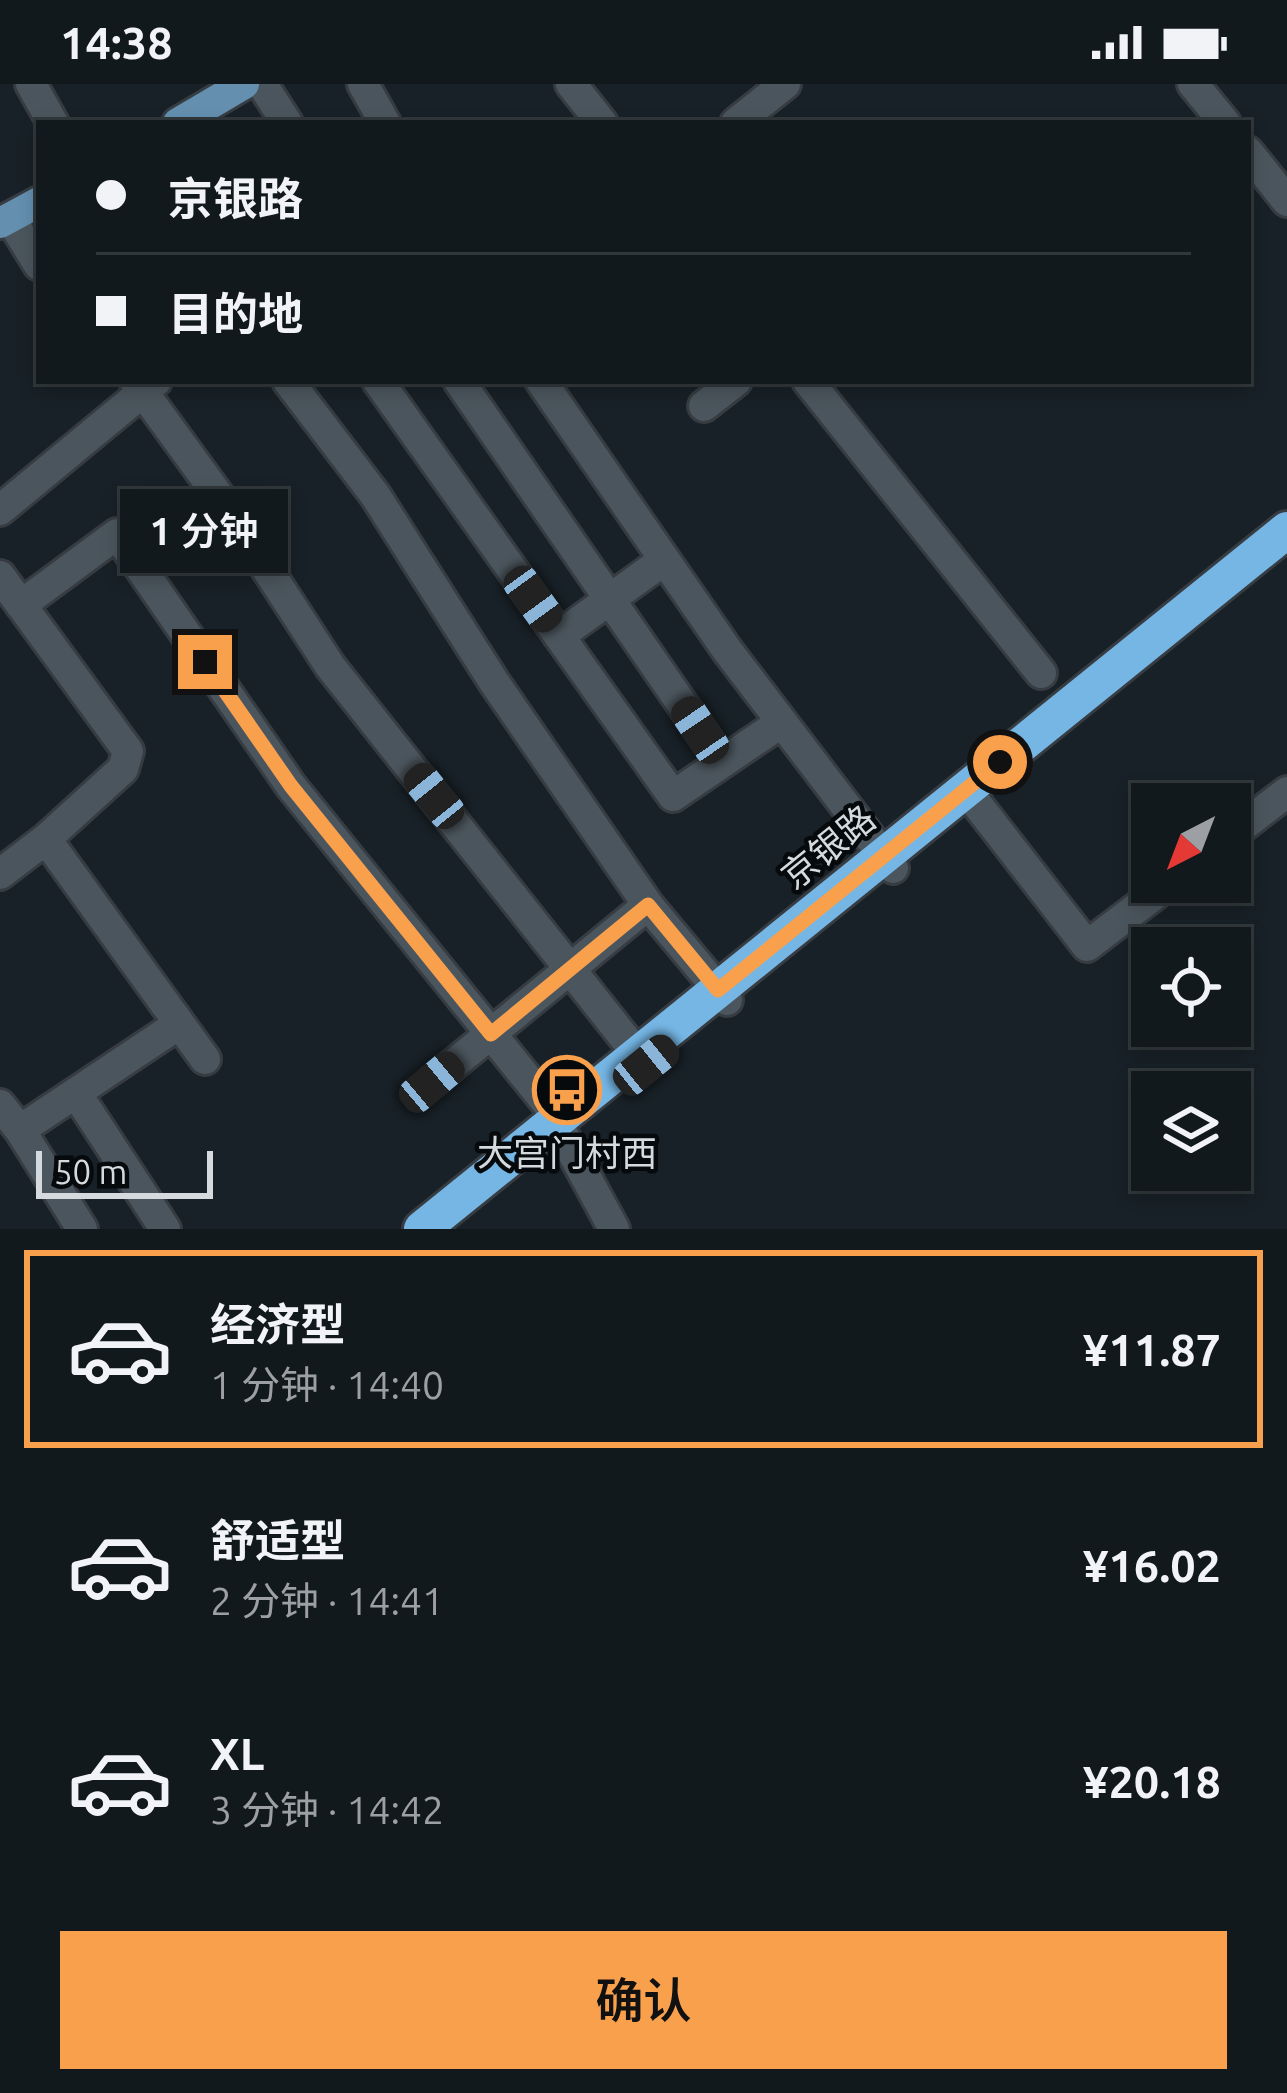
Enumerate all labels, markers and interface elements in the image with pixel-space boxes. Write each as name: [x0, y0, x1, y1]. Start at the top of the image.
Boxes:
text: 14:38: [60, 17, 173, 68]
text: 京银路: [168, 173, 303, 224]
text: 目的地: [168, 288, 303, 339]
callout: 1 分钟: [121, 488, 289, 572]
text: 1 分钟: [149, 509, 259, 552]
car: [497, 559, 569, 639]
route end: [178, 635, 232, 689]
car: [665, 690, 735, 770]
route start: [973, 735, 1027, 789]
car: [397, 757, 471, 835]
north arrow: [1131, 783, 1251, 903]
map controls: [1131, 783, 1251, 1191]
street label: 京银路: [773, 797, 883, 897]
button: locate: [1131, 927, 1251, 1047]
car: [607, 1028, 685, 1102]
car: [393, 1045, 471, 1119]
bus stop icon: 大宫门村西: [532, 1055, 602, 1125]
button: layers: [1131, 1071, 1251, 1191]
place label: 大宫门村西: [477, 1132, 657, 1173]
scale bar: [36, 1145, 213, 1198]
text: 50 m: [54, 1153, 127, 1190]
icon: car: [66, 1295, 174, 1403]
text: 经济型: [210, 1299, 345, 1350]
text: ¥11.87: [1083, 1324, 1221, 1375]
text: 1 分钟 · 14:40: [210, 1363, 444, 1406]
icon: car: [66, 1511, 174, 1619]
text: 舒适型: [210, 1515, 345, 1566]
text: ¥16.02: [1083, 1540, 1221, 1591]
text: 2 分钟 · 14:41: [210, 1579, 444, 1622]
icon: car: [66, 1727, 174, 1835]
text: XL: [210, 1728, 264, 1779]
text: ¥20.18: [1083, 1756, 1221, 1807]
text: 3 分钟 · 14:42: [210, 1788, 444, 1831]
button: 确认: [60, 1931, 1227, 2069]

